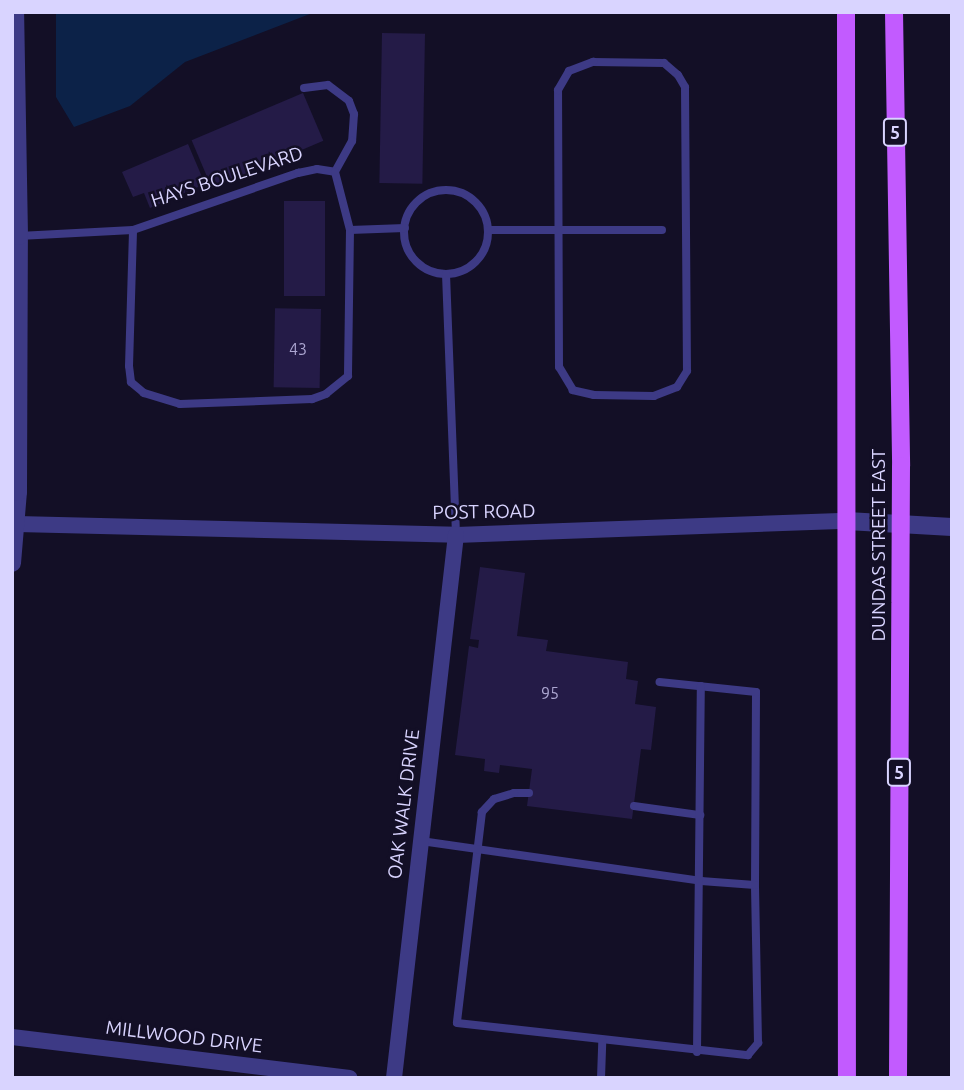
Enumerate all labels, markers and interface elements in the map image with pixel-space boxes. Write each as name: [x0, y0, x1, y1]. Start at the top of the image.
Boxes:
road number: 5: [883, 118, 907, 146]
street label: HAYS BOULEVARD: [148, 142, 306, 212]
house number: 43: [289, 339, 307, 359]
street label: DUNDAS STREET EAST: [868, 449, 890, 641]
street label: POST ROAD: [432, 500, 536, 524]
house number: 95: [541, 683, 559, 703]
street label: OAK WALK DRIVE: [383, 728, 425, 880]
road number: 5: [887, 758, 911, 786]
street label: MILLWOOD DRIVE: [104, 1016, 264, 1058]

